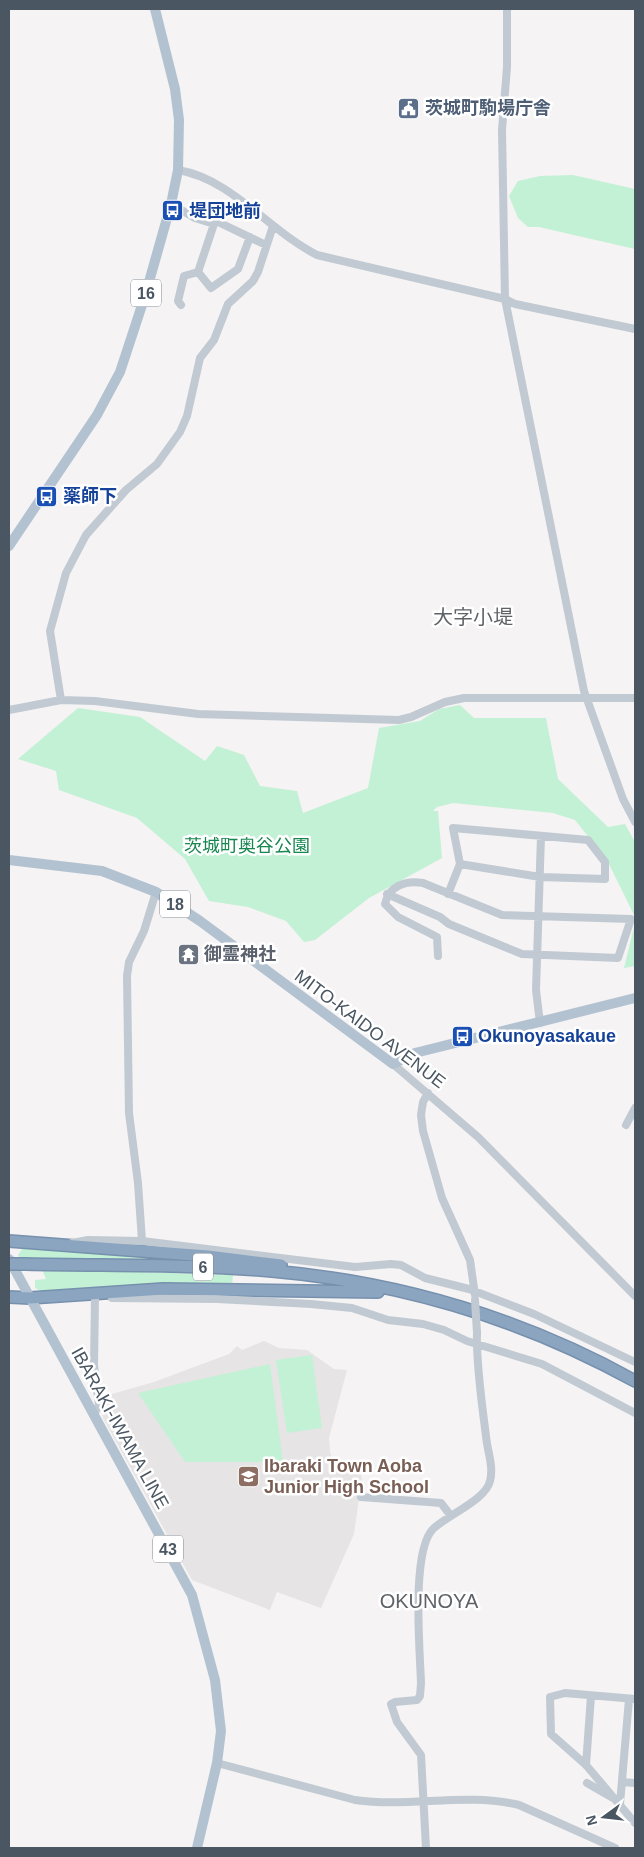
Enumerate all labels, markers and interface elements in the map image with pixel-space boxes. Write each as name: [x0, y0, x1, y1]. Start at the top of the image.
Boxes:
public building icon: 茨城町駒場庁舎: [397, 96, 421, 120]
place label: 茨城町駒場庁舎: [425, 98, 551, 118]
bus stop icon: 堤団地前: [161, 199, 185, 223]
place label: 堤団地前: [189, 201, 261, 221]
road number: 16: [131, 280, 161, 306]
bus stop icon: 薬師下: [35, 484, 59, 508]
place label: 薬師下: [63, 486, 117, 506]
district label: 大字小堤: [433, 606, 513, 628]
park label: 茨城町奥谷公園: [184, 836, 310, 856]
road number: 18: [160, 891, 190, 918]
temple icon: 御霊神社: [176, 942, 200, 966]
place label: 御霊神社: [203, 944, 276, 964]
street label: MITO-KAIDO AVENUE: [291, 966, 449, 1092]
bus stop icon: Okunoyasakaue: [450, 1024, 474, 1048]
place label: Okunoyasakaue: [478, 1026, 616, 1046]
road number: 6: [193, 1254, 213, 1280]
street label: IBARAKI-IWAMA LINE: [67, 1344, 173, 1512]
place label: Ibaraki Town Aoba Junior High School: [264, 1456, 429, 1497]
school or university icon: Ibaraki Town Aoba Junior High School: [236, 1464, 260, 1488]
road number: 43: [153, 1536, 183, 1562]
district label: OKUNOYA: [380, 1590, 479, 1612]
north arrow: [579, 1792, 629, 1842]
text: N: [582, 1813, 600, 1827]

